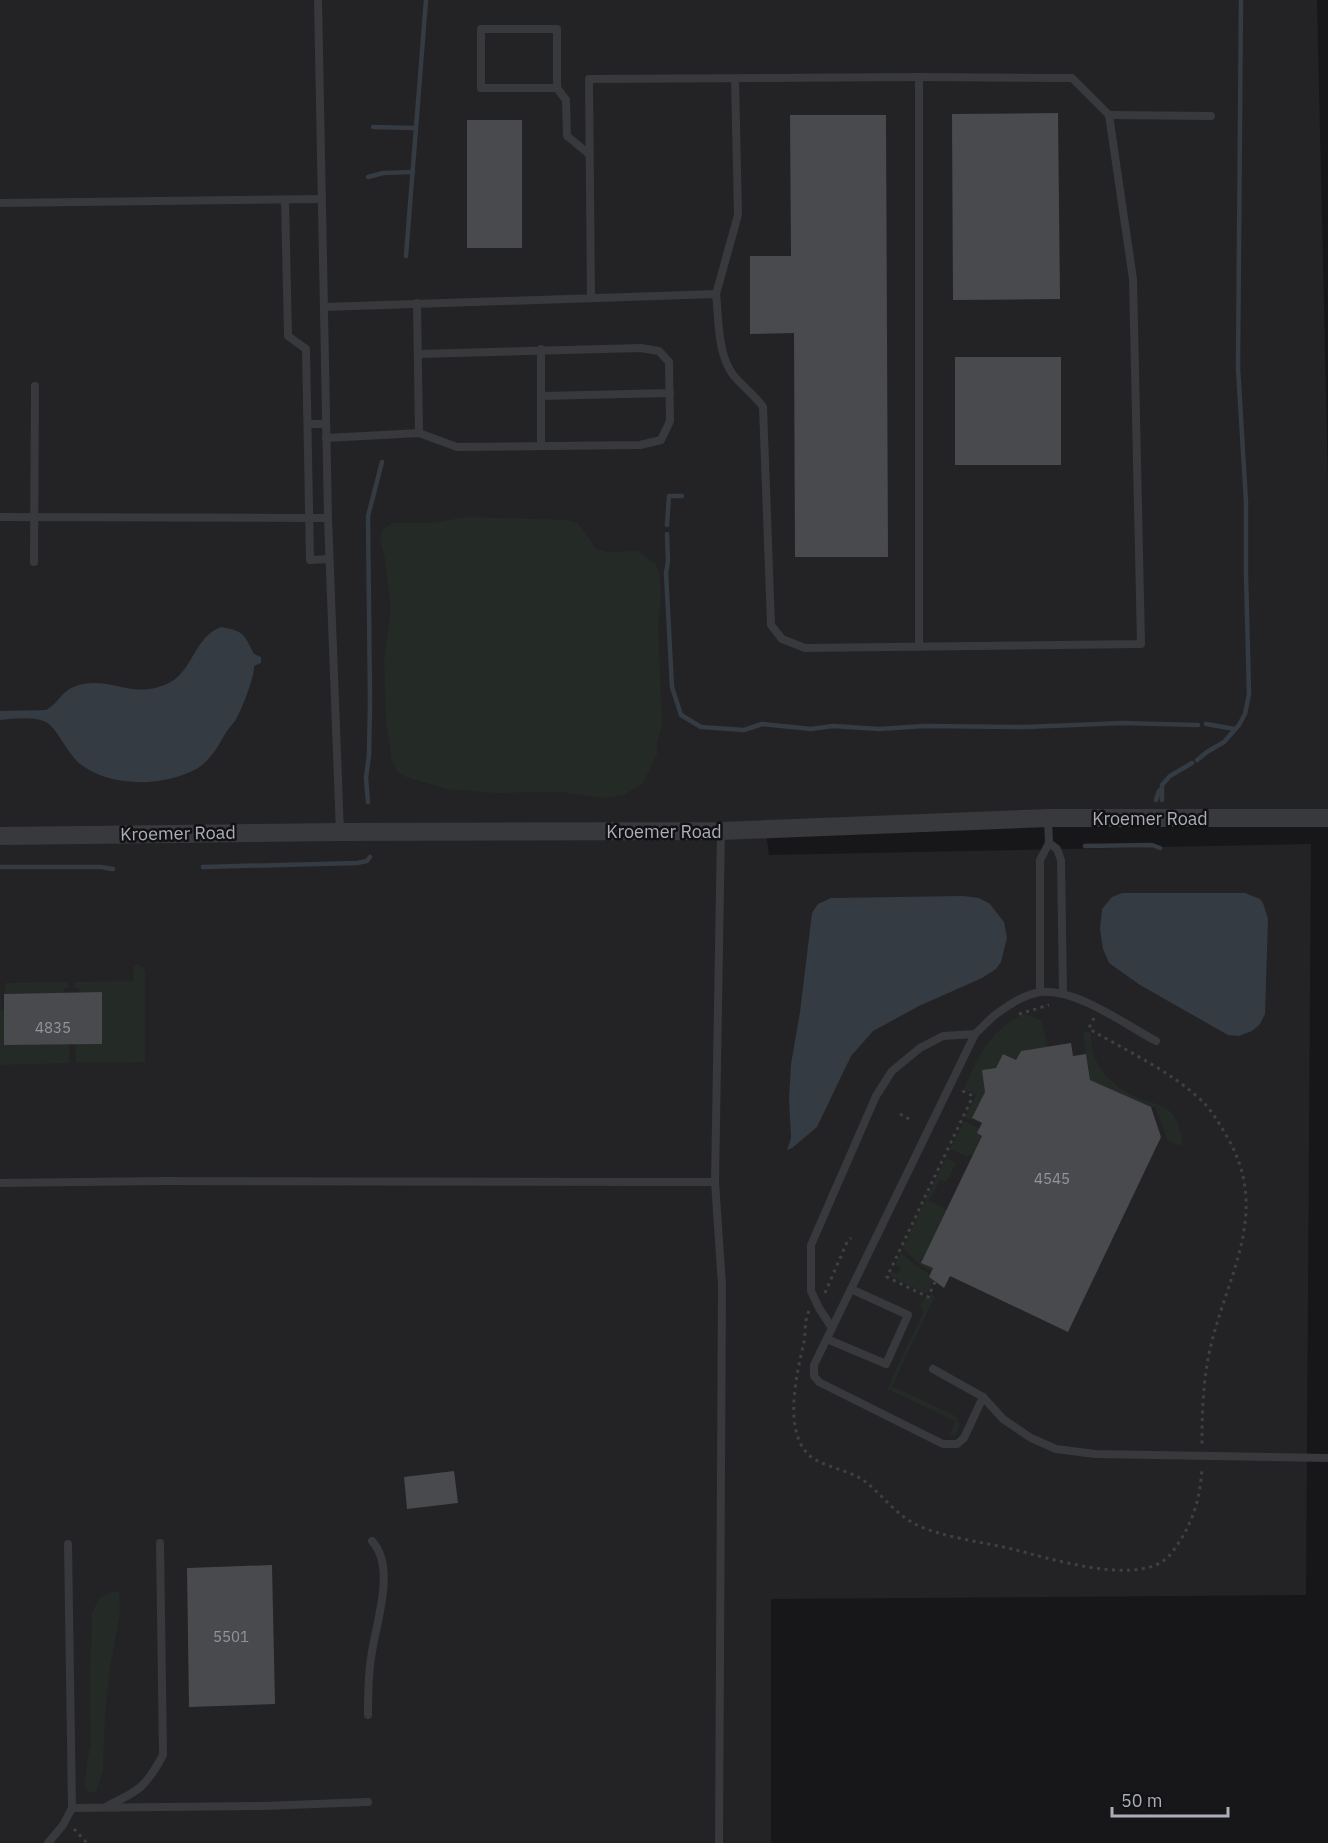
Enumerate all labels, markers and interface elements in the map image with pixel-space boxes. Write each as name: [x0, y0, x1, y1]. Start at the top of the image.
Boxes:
street label: Kroemer Road: [1092, 807, 1208, 830]
street label: Kroemer Road: [120, 820, 236, 846]
street label: Kroemer Road: [606, 820, 722, 843]
house number: 4835: [35, 1018, 71, 1037]
house number: 4545: [1034, 1169, 1070, 1188]
house number: 5501: [213, 1627, 249, 1646]
scale bar: [1112, 1780, 1228, 1818]
text: 50 m: [1121, 1789, 1163, 1812]

